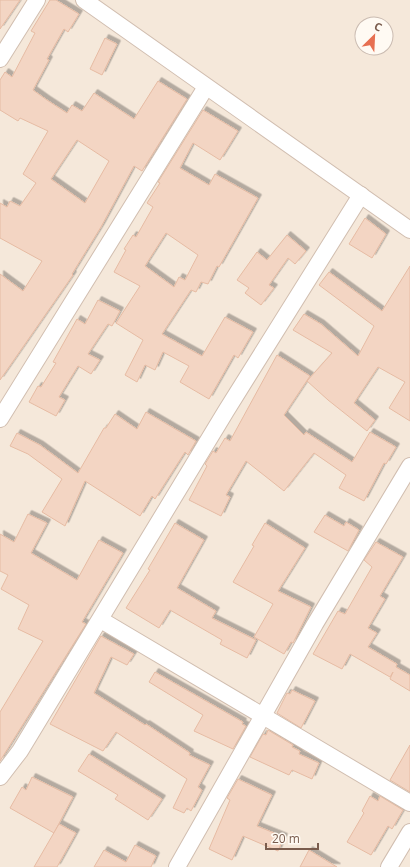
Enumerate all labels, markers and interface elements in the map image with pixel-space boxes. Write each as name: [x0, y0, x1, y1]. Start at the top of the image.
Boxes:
north arrow: [354, 16, 394, 56]
text: С: [372, 18, 385, 35]
scale bar: [266, 825, 318, 851]
text: 20 m: [272, 830, 300, 847]

